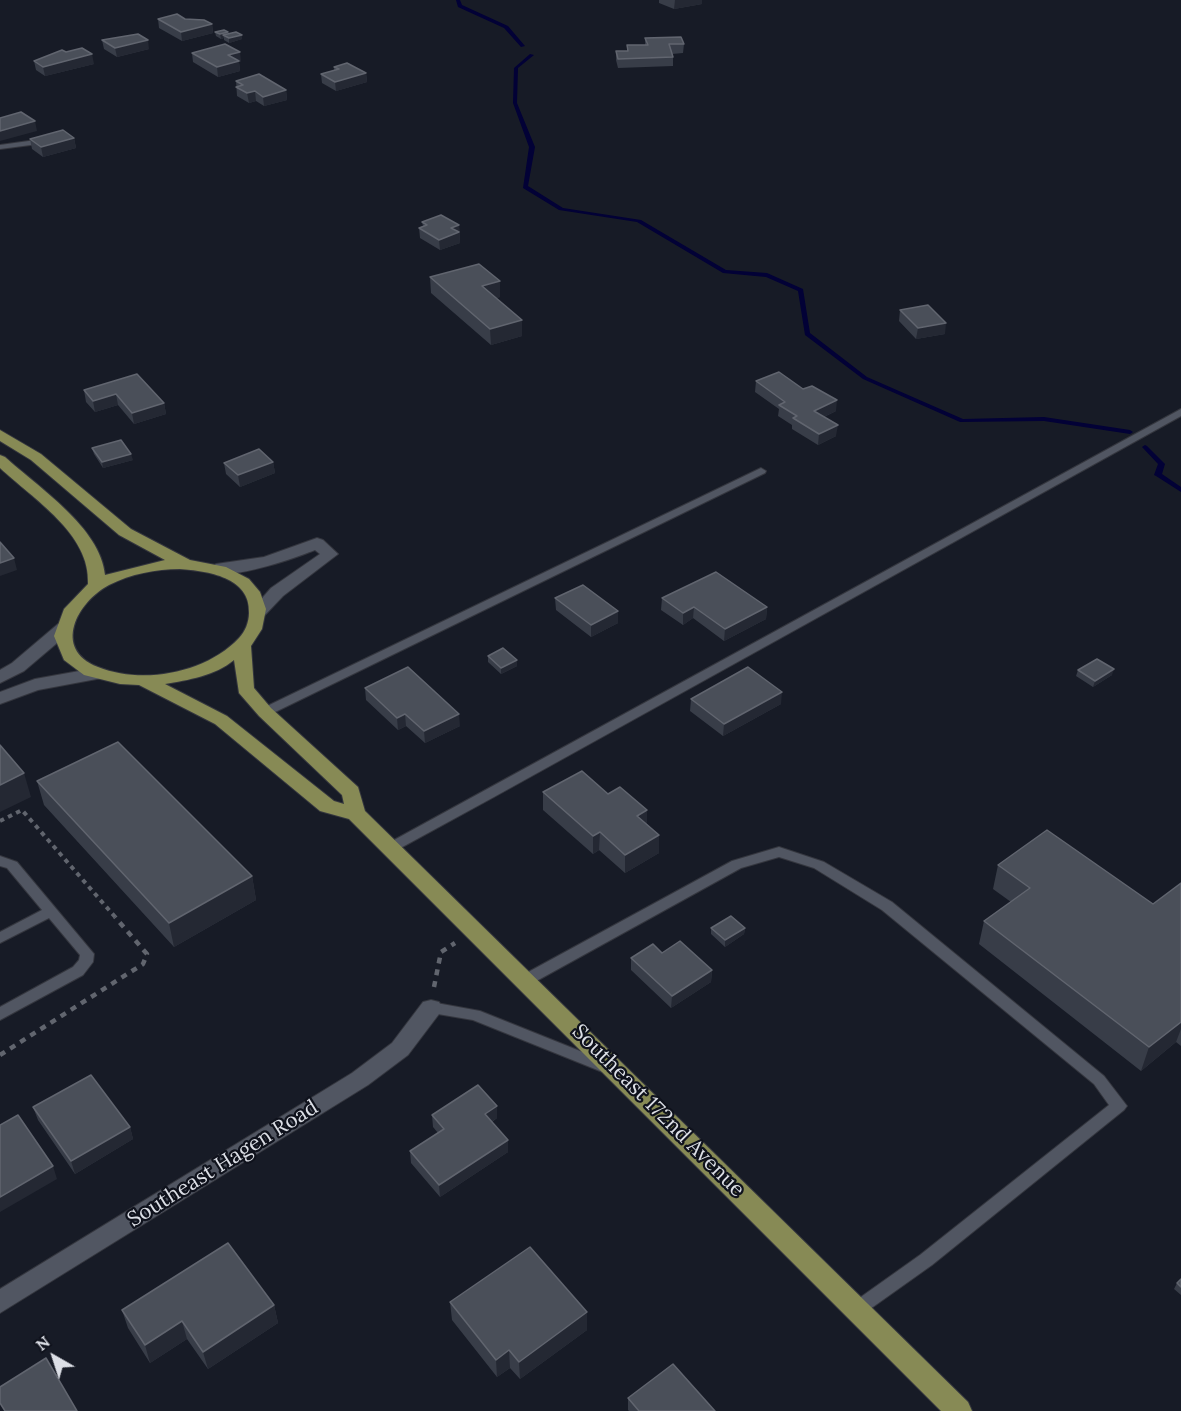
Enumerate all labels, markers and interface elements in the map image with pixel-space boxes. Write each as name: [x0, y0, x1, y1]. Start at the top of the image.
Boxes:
street label: Southeast 172nd Avenue: [566, 1019, 750, 1203]
street label: Southeast Hagen Road: [123, 1095, 323, 1233]
north arrow: [24, 1327, 84, 1387]
text: N: [32, 1331, 54, 1355]

